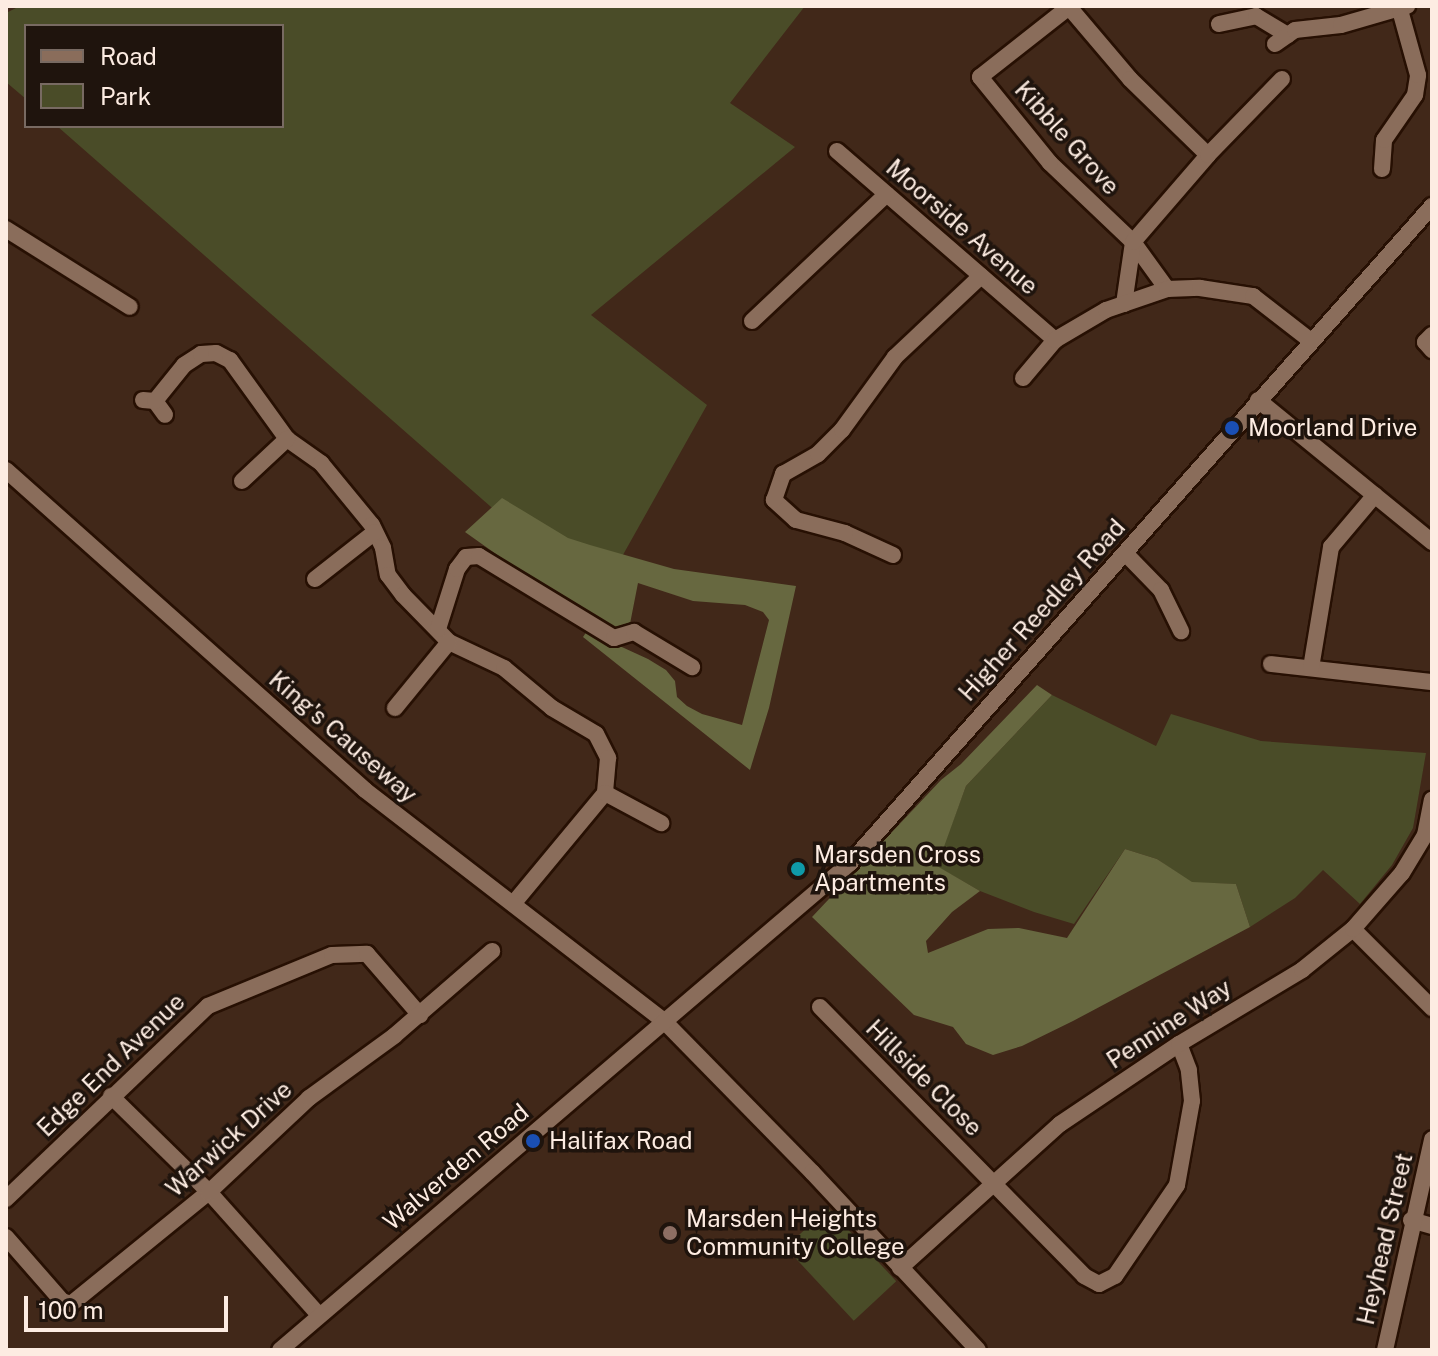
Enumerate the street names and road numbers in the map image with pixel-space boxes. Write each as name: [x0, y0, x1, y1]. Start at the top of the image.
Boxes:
street label: Kibble Grove: [1009, 75, 1125, 201]
street label: Moorside Avenue: [880, 153, 1044, 301]
street label: Higher Reedley Road: [953, 513, 1131, 707]
street label: King's Causeway: [263, 665, 423, 809]
street label: Pennine Way: [1101, 973, 1237, 1075]
street label: Edge End Avenue: [31, 987, 191, 1143]
street label: Hillside Close: [860, 1014, 988, 1142]
street label: Warwick Drive: [160, 1075, 298, 1203]
street label: Walverden Road: [377, 1098, 535, 1236]
street label: Heyhead Street: [1351, 1150, 1419, 1328]

